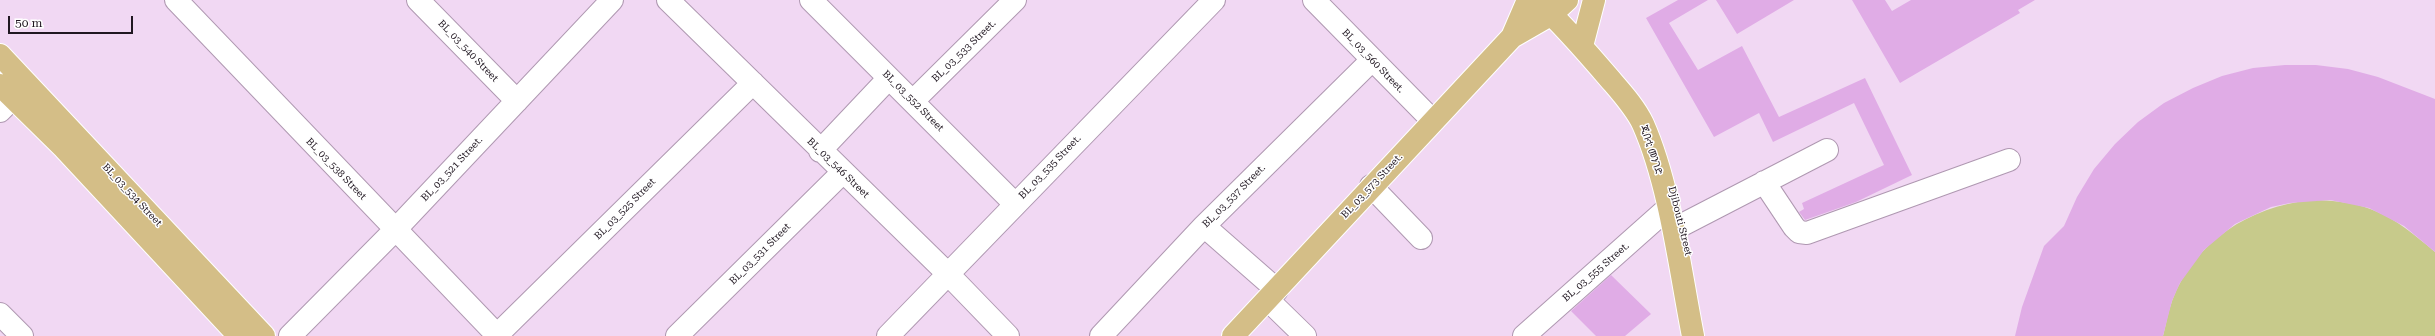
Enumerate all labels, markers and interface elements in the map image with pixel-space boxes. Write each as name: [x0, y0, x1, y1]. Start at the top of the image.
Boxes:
scale bar: [10, 8, 135, 34]
text: 50 m: [15, 16, 42, 30]
street label: BL_03_540 Street: [435, 17, 501, 85]
street label: BL_03_533 Street.: [929, 17, 999, 85]
street label: BL_03_560 Street.: [1339, 26, 1407, 96]
street label: BL_03_552 Street: [880, 68, 946, 134]
street label: ጂቡቲ መንገድ: [1637, 124, 1665, 176]
street label: BL_03_535 Street.: [1016, 132, 1084, 202]
street label: BL_03_521 Street.: [419, 134, 485, 204]
street label: BL_03_538 Street: [303, 135, 369, 203]
street label: BL_03_546 Street: [804, 135, 872, 201]
street label: BL_03_573 Street.: [1339, 151, 1405, 221]
street label: BL_03_534 Street: [100, 161, 164, 229]
street label: BL_03_537 Street.: [1200, 162, 1268, 230]
street label: BL_03_525 Street: [592, 176, 658, 242]
street label: Djibouti Street: [1666, 185, 1694, 257]
street label: BL_03_531 Street: [727, 221, 793, 287]
street label: BL_03_555 Street.: [1560, 240, 1632, 304]

